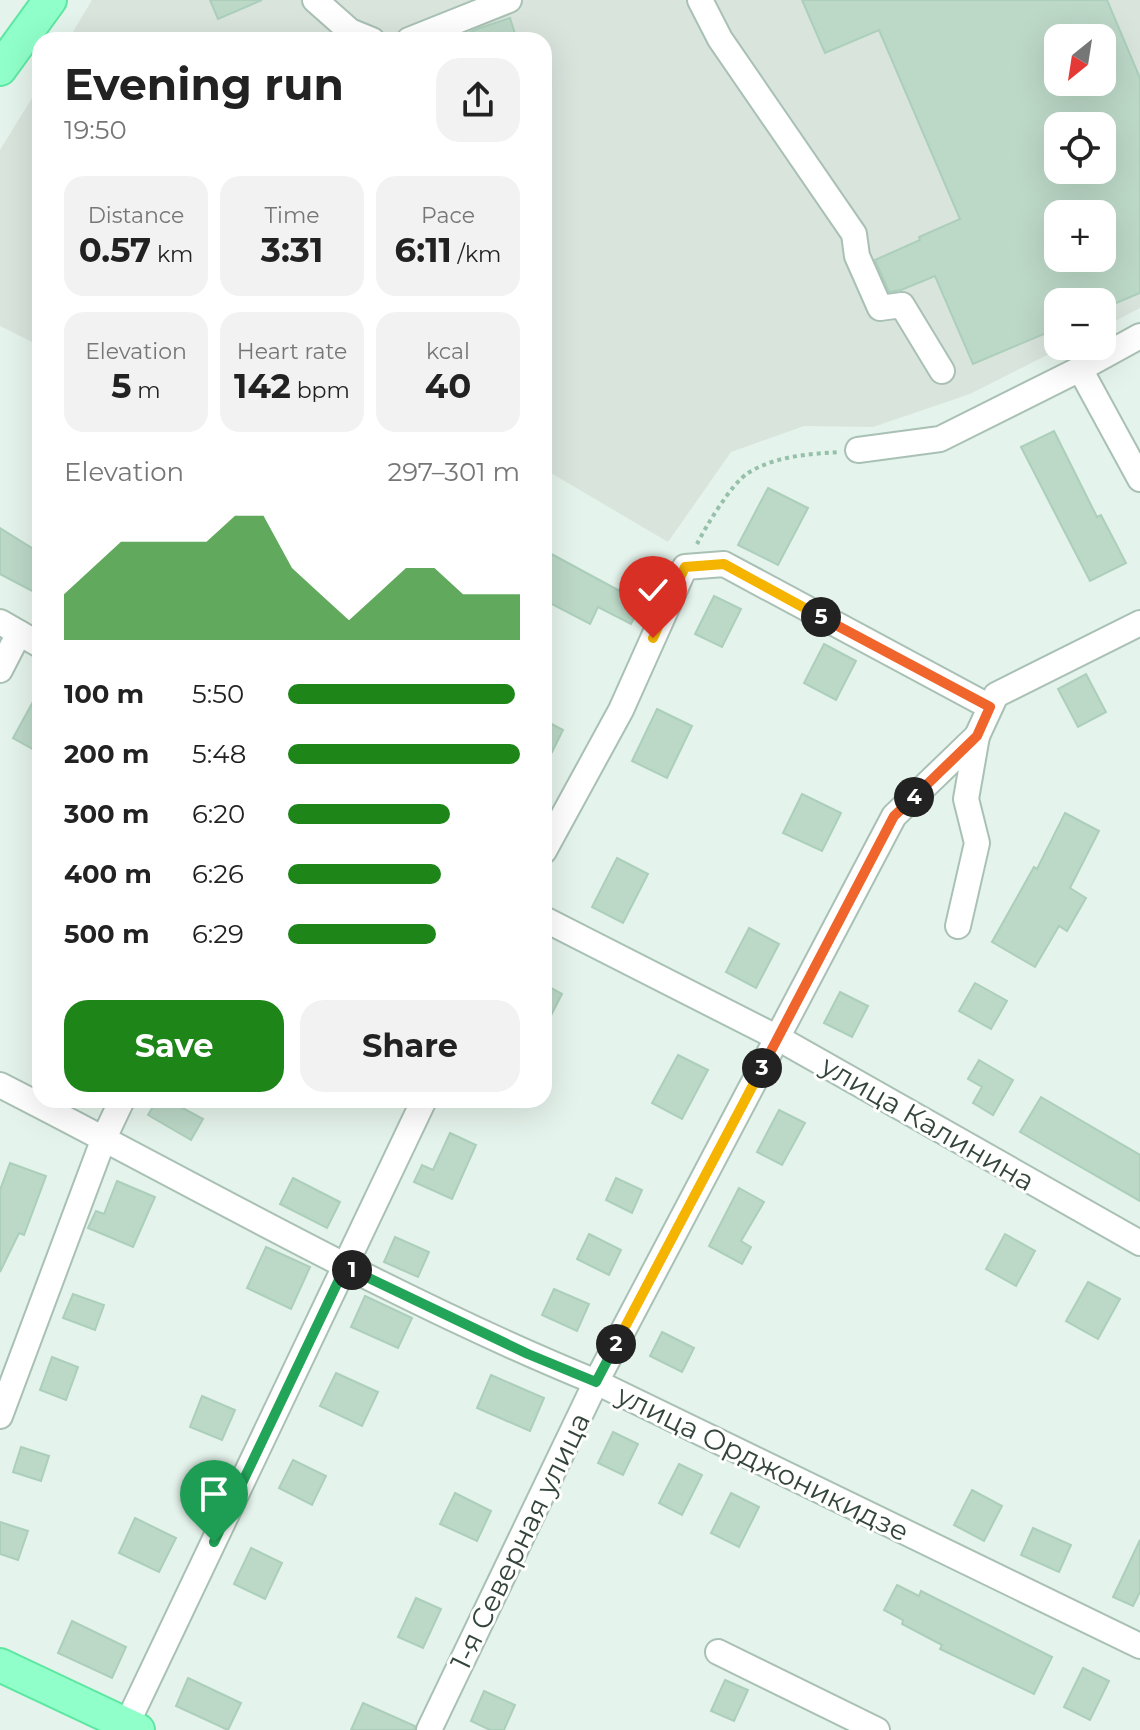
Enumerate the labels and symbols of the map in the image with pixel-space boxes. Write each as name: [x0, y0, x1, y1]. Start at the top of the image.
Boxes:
north arrow: [1044, 24, 1116, 96]
pin: [619, 556, 687, 638]
pin: 5: [801, 597, 841, 637]
pin: 4: [894, 777, 934, 817]
pin: 3: [742, 1048, 782, 1088]
street label: улица Калинина: [814, 1048, 1041, 1198]
pin: 1: [332, 1250, 372, 1290]
pin: 2: [596, 1324, 636, 1364]
street label: улица Орджоникидзе: [611, 1377, 915, 1549]
street label: 1-я Северная улица: [443, 1407, 597, 1675]
pin: [180, 1460, 248, 1542]

